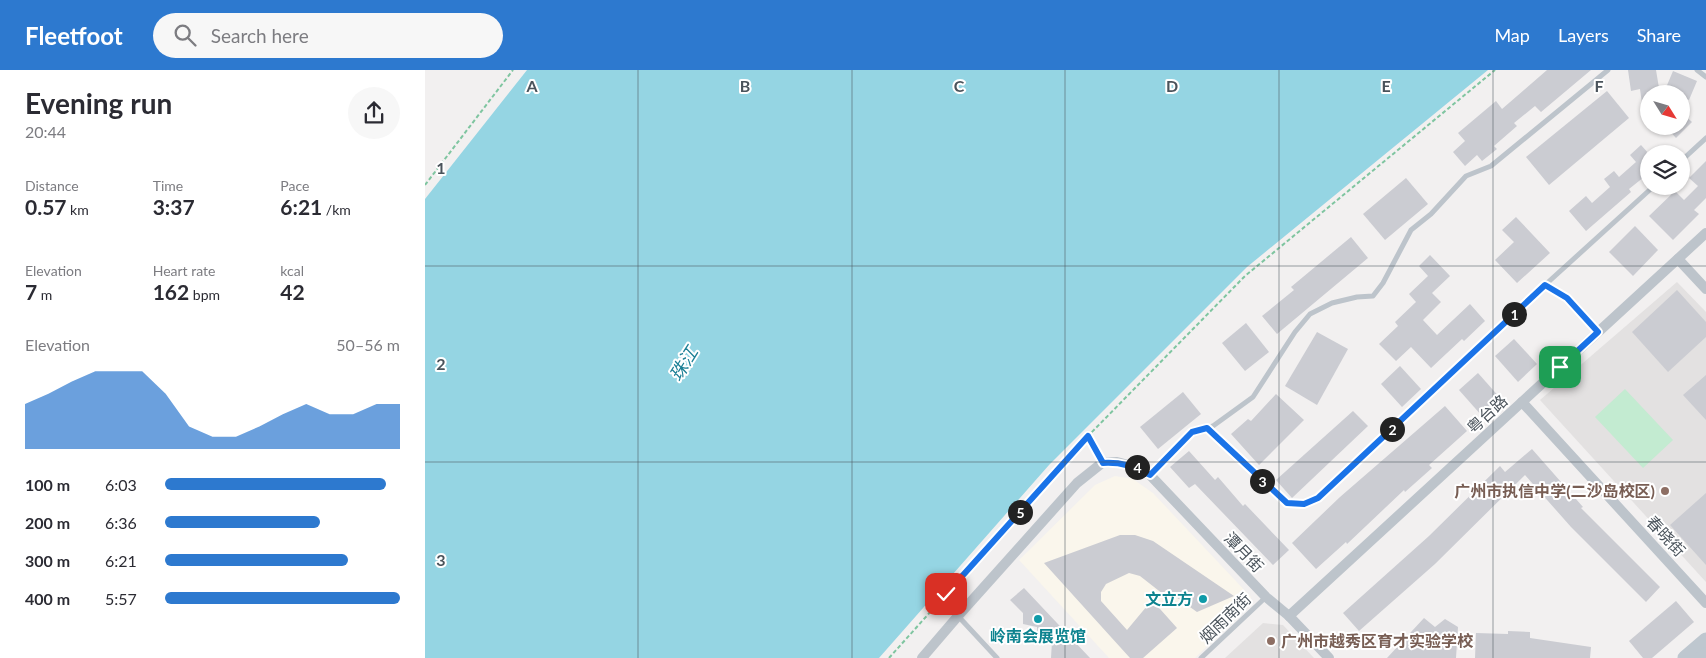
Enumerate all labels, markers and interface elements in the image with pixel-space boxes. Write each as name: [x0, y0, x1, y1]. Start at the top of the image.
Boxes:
search box: [153, 13, 503, 58]
text: Fleetfoot: [25, 21, 123, 50]
icon: search: [171, 21, 199, 49]
text: Search here: [211, 24, 309, 47]
text: Map: [1494, 24, 1530, 46]
text: Layers: [1558, 24, 1609, 46]
text: Share: [1637, 24, 1681, 46]
text: A: [525, 76, 538, 95]
text: B: [740, 76, 750, 95]
text: C: [954, 76, 965, 95]
text: D: [1166, 76, 1178, 95]
text: E: [1381, 76, 1391, 95]
text: F: [1594, 76, 1604, 95]
north arrow: [1640, 85, 1690, 135]
map controls: [1640, 85, 1690, 195]
text: Evening run: [25, 86, 172, 120]
button: share: [348, 87, 400, 139]
text: 20:44: [25, 122, 66, 141]
button: layers: [1640, 145, 1690, 195]
text: 1: [436, 158, 446, 177]
text: Distance: [25, 177, 79, 194]
text: Time: [153, 177, 183, 194]
text: Pace: [280, 177, 309, 194]
text: 0.57: [25, 194, 67, 219]
text: 3:37: [153, 194, 195, 219]
text: 6:21: [280, 194, 322, 219]
text: km: [67, 201, 89, 218]
text: /km: [322, 201, 351, 218]
text: Elevation: [25, 262, 82, 279]
text: Heart rate: [153, 262, 215, 279]
text: kcal: [280, 262, 304, 279]
text: 7: [25, 279, 37, 304]
text: 162: [153, 279, 189, 304]
text: 42: [280, 279, 305, 304]
text: m: [37, 286, 52, 303]
text: bpm: [189, 286, 220, 303]
pin: 1: [1501, 302, 1527, 326]
text: 1: [1510, 306, 1519, 323]
text: Elevation: [25, 335, 90, 354]
text: 50–56 m: [336, 335, 400, 354]
water label: 珠江: [664, 341, 703, 385]
pin: [1539, 346, 1581, 388]
icon: arrive: [1546, 353, 1574, 381]
text: 2: [436, 354, 446, 373]
street label: 粤台路: [1463, 390, 1511, 437]
pin: 2: [1379, 416, 1405, 442]
text: 2: [1388, 421, 1397, 438]
pin: 4: [1125, 454, 1149, 480]
text: 4: [1133, 459, 1142, 476]
pin: 3: [1249, 468, 1275, 494]
text: 3: [1258, 473, 1267, 490]
text: 100 m: [25, 475, 70, 494]
text: 6:03: [105, 475, 137, 494]
place label: 广州市执信中学(二沙岛校区): [1454, 481, 1655, 500]
marker: 广州市执信中学(二沙岛校区): [1659, 485, 1671, 497]
pin: 5: [1007, 500, 1033, 524]
text: 5: [1016, 504, 1025, 521]
street label: 春晓街: [1643, 512, 1690, 560]
text: 200 m: [25, 513, 70, 532]
text: 6:36: [105, 513, 137, 532]
street label: 潭月街: [1221, 528, 1268, 576]
text: 3: [436, 550, 446, 569]
text: 300 m: [25, 551, 70, 570]
text: 6:21: [105, 551, 137, 570]
pin: [925, 573, 967, 615]
icon: check: [932, 580, 960, 608]
text: 400 m: [25, 589, 70, 608]
text: 5:57: [105, 589, 137, 608]
place label: 文立方: [1145, 589, 1193, 608]
street label: 烟雨南街: [1195, 589, 1254, 647]
marker: 文立方: [1197, 593, 1209, 605]
marker: 岭南会展览馆: [1032, 613, 1044, 625]
place label: 岭南会展览馆: [990, 626, 1086, 645]
place label: 广州市越秀区育才实验学校: [1281, 631, 1474, 650]
marker: 广州市越秀区育才实验学校: [1265, 635, 1277, 647]

